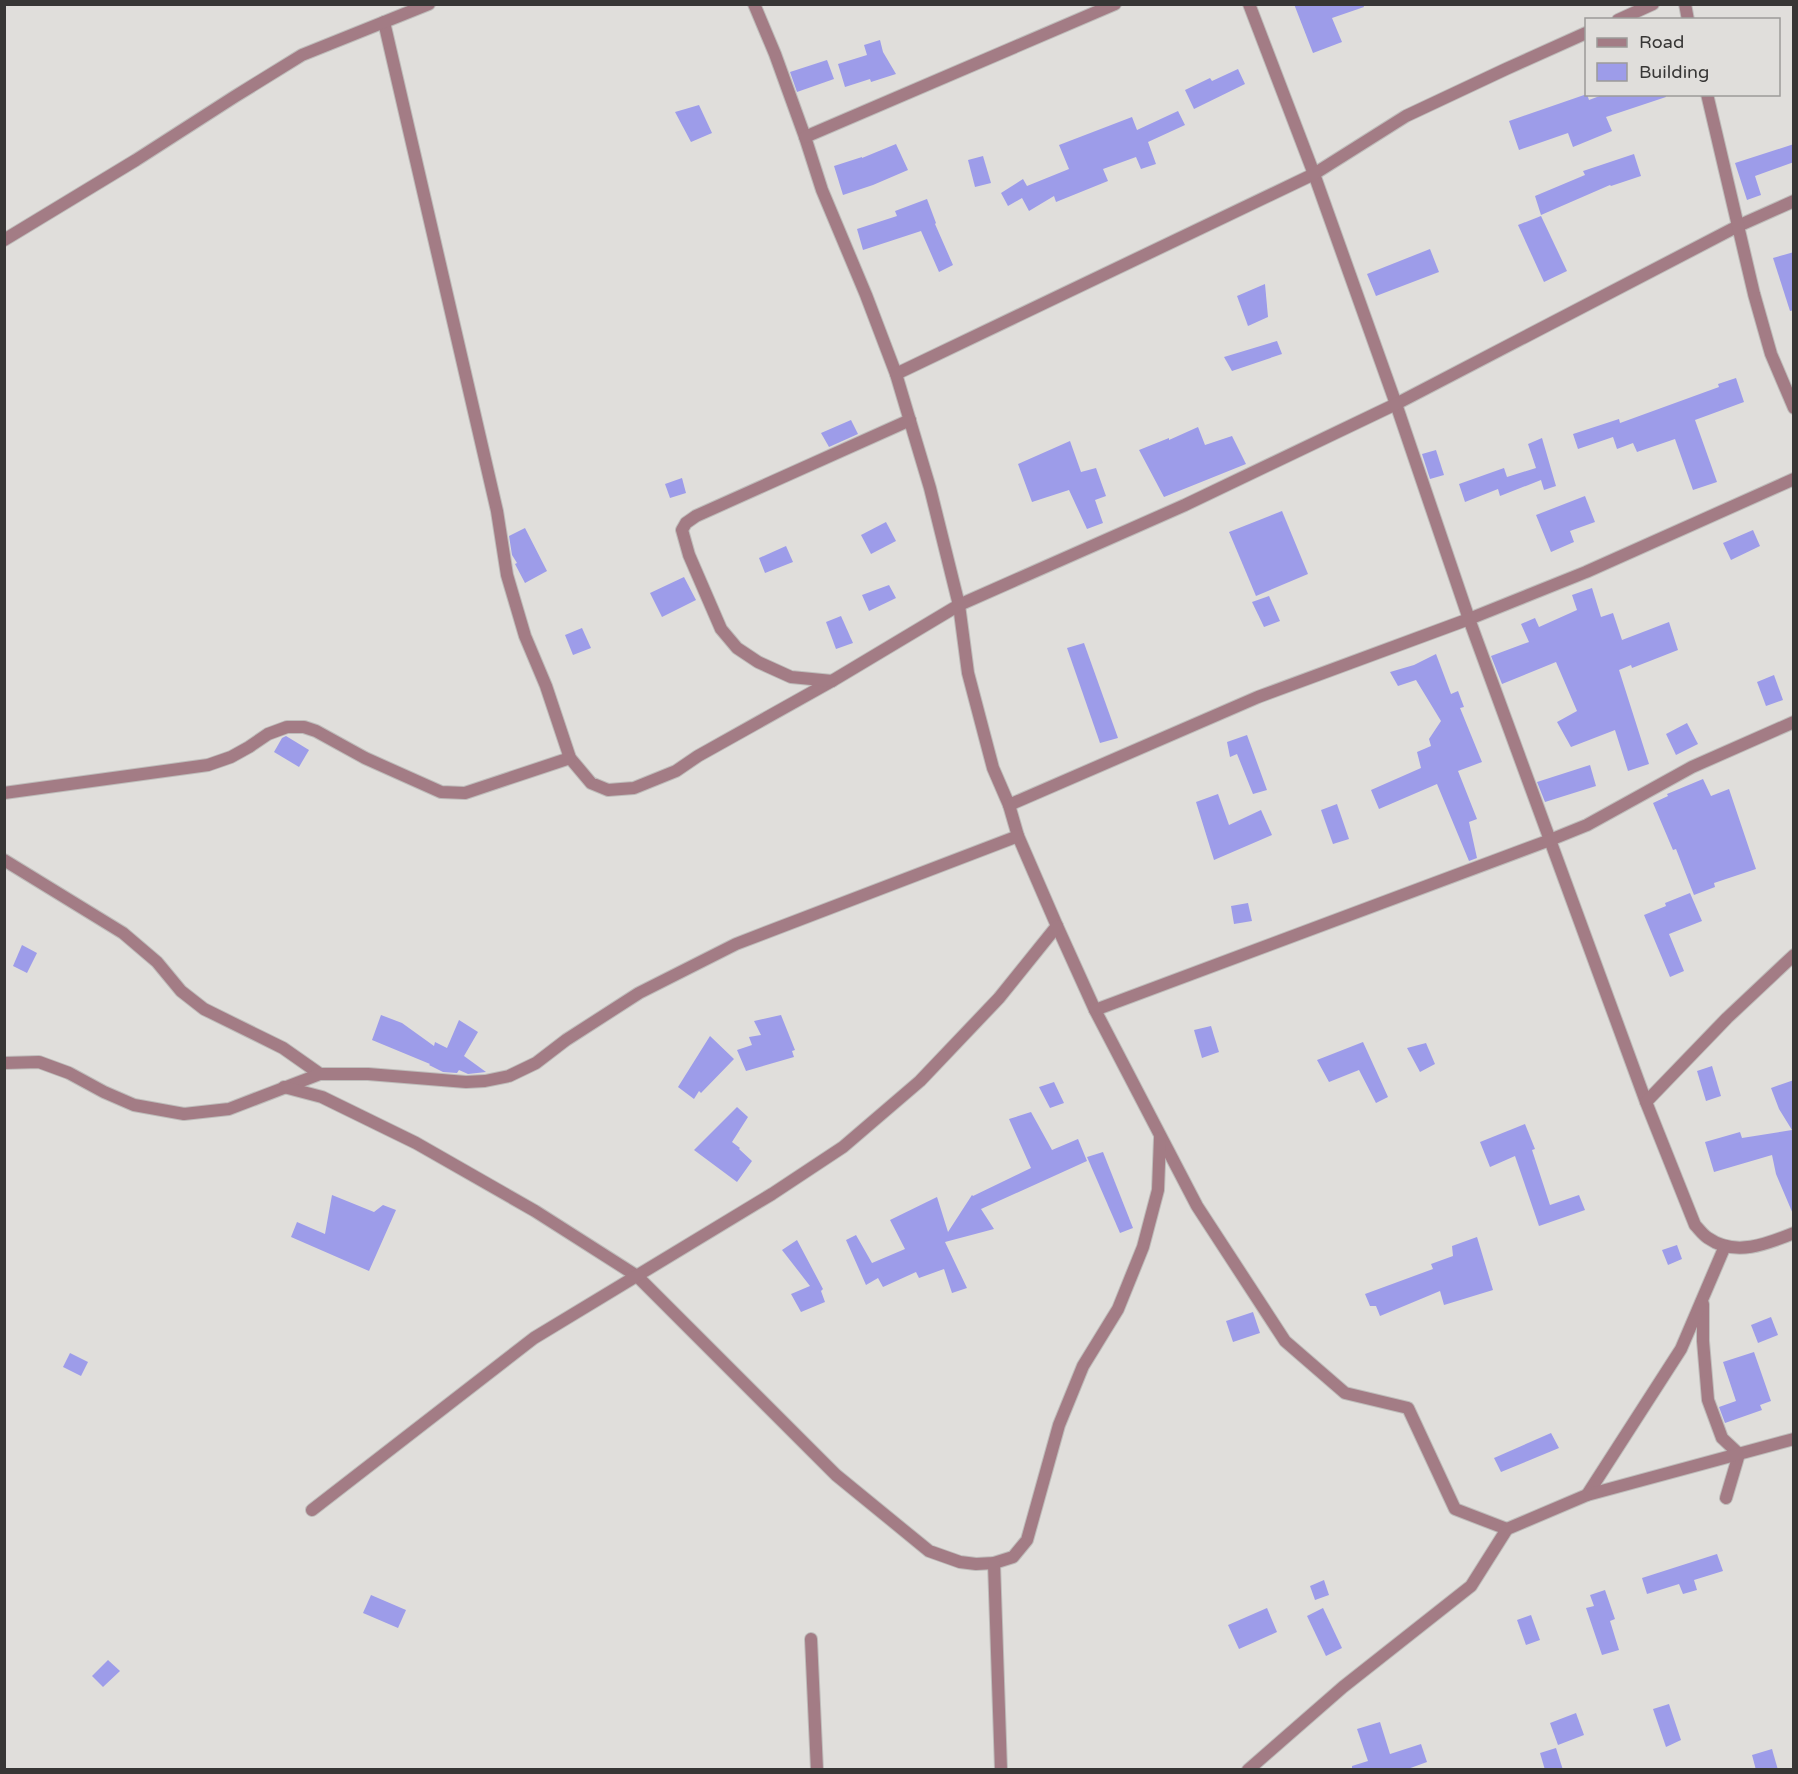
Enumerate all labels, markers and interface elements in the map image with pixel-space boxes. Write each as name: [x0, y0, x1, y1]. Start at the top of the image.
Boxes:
legend: [1585, 18, 1780, 96]
text: Road: [1639, 31, 1684, 53]
text: Building: [1639, 61, 1709, 83]

